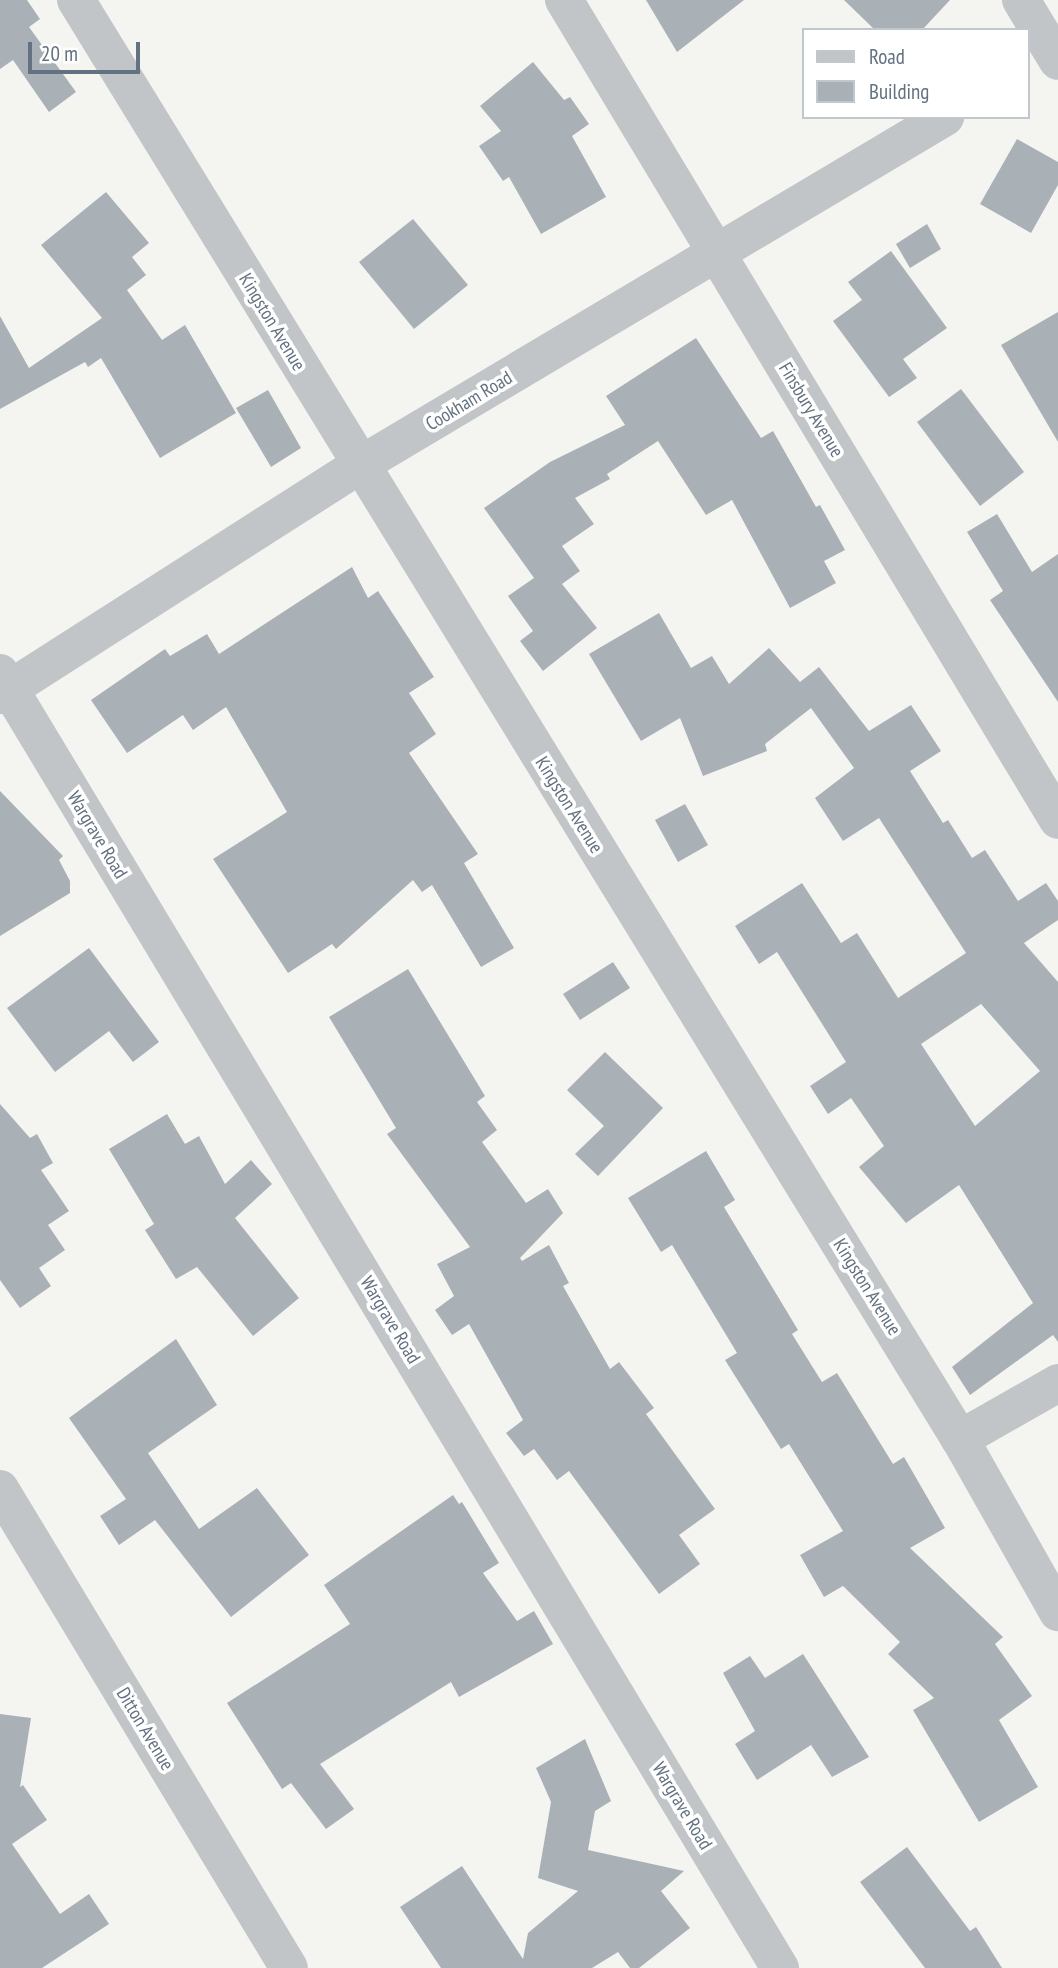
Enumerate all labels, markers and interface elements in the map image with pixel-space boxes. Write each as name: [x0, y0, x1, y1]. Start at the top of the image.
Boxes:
scale bar: [32, 28, 144, 72]
legend: [802, 28, 1030, 119]
text: 20 m: [41, 40, 78, 67]
text: Road: [869, 43, 905, 70]
text: Building: [869, 78, 929, 105]
street label: Kingston Avenue: [234, 269, 310, 375]
street label: Finsbury Avenue: [774, 358, 848, 462]
street label: Cookham Road: [422, 366, 516, 436]
street label: Kingston Avenue: [530, 752, 608, 858]
street label: Wargrave Road: [62, 787, 132, 883]
street label: Kingston Avenue: [828, 1234, 906, 1340]
street label: Wargrave Road: [355, 1272, 425, 1368]
street label: Ditton Avenue: [111, 1683, 179, 1775]
street label: Wargrave Road: [647, 1758, 717, 1854]

